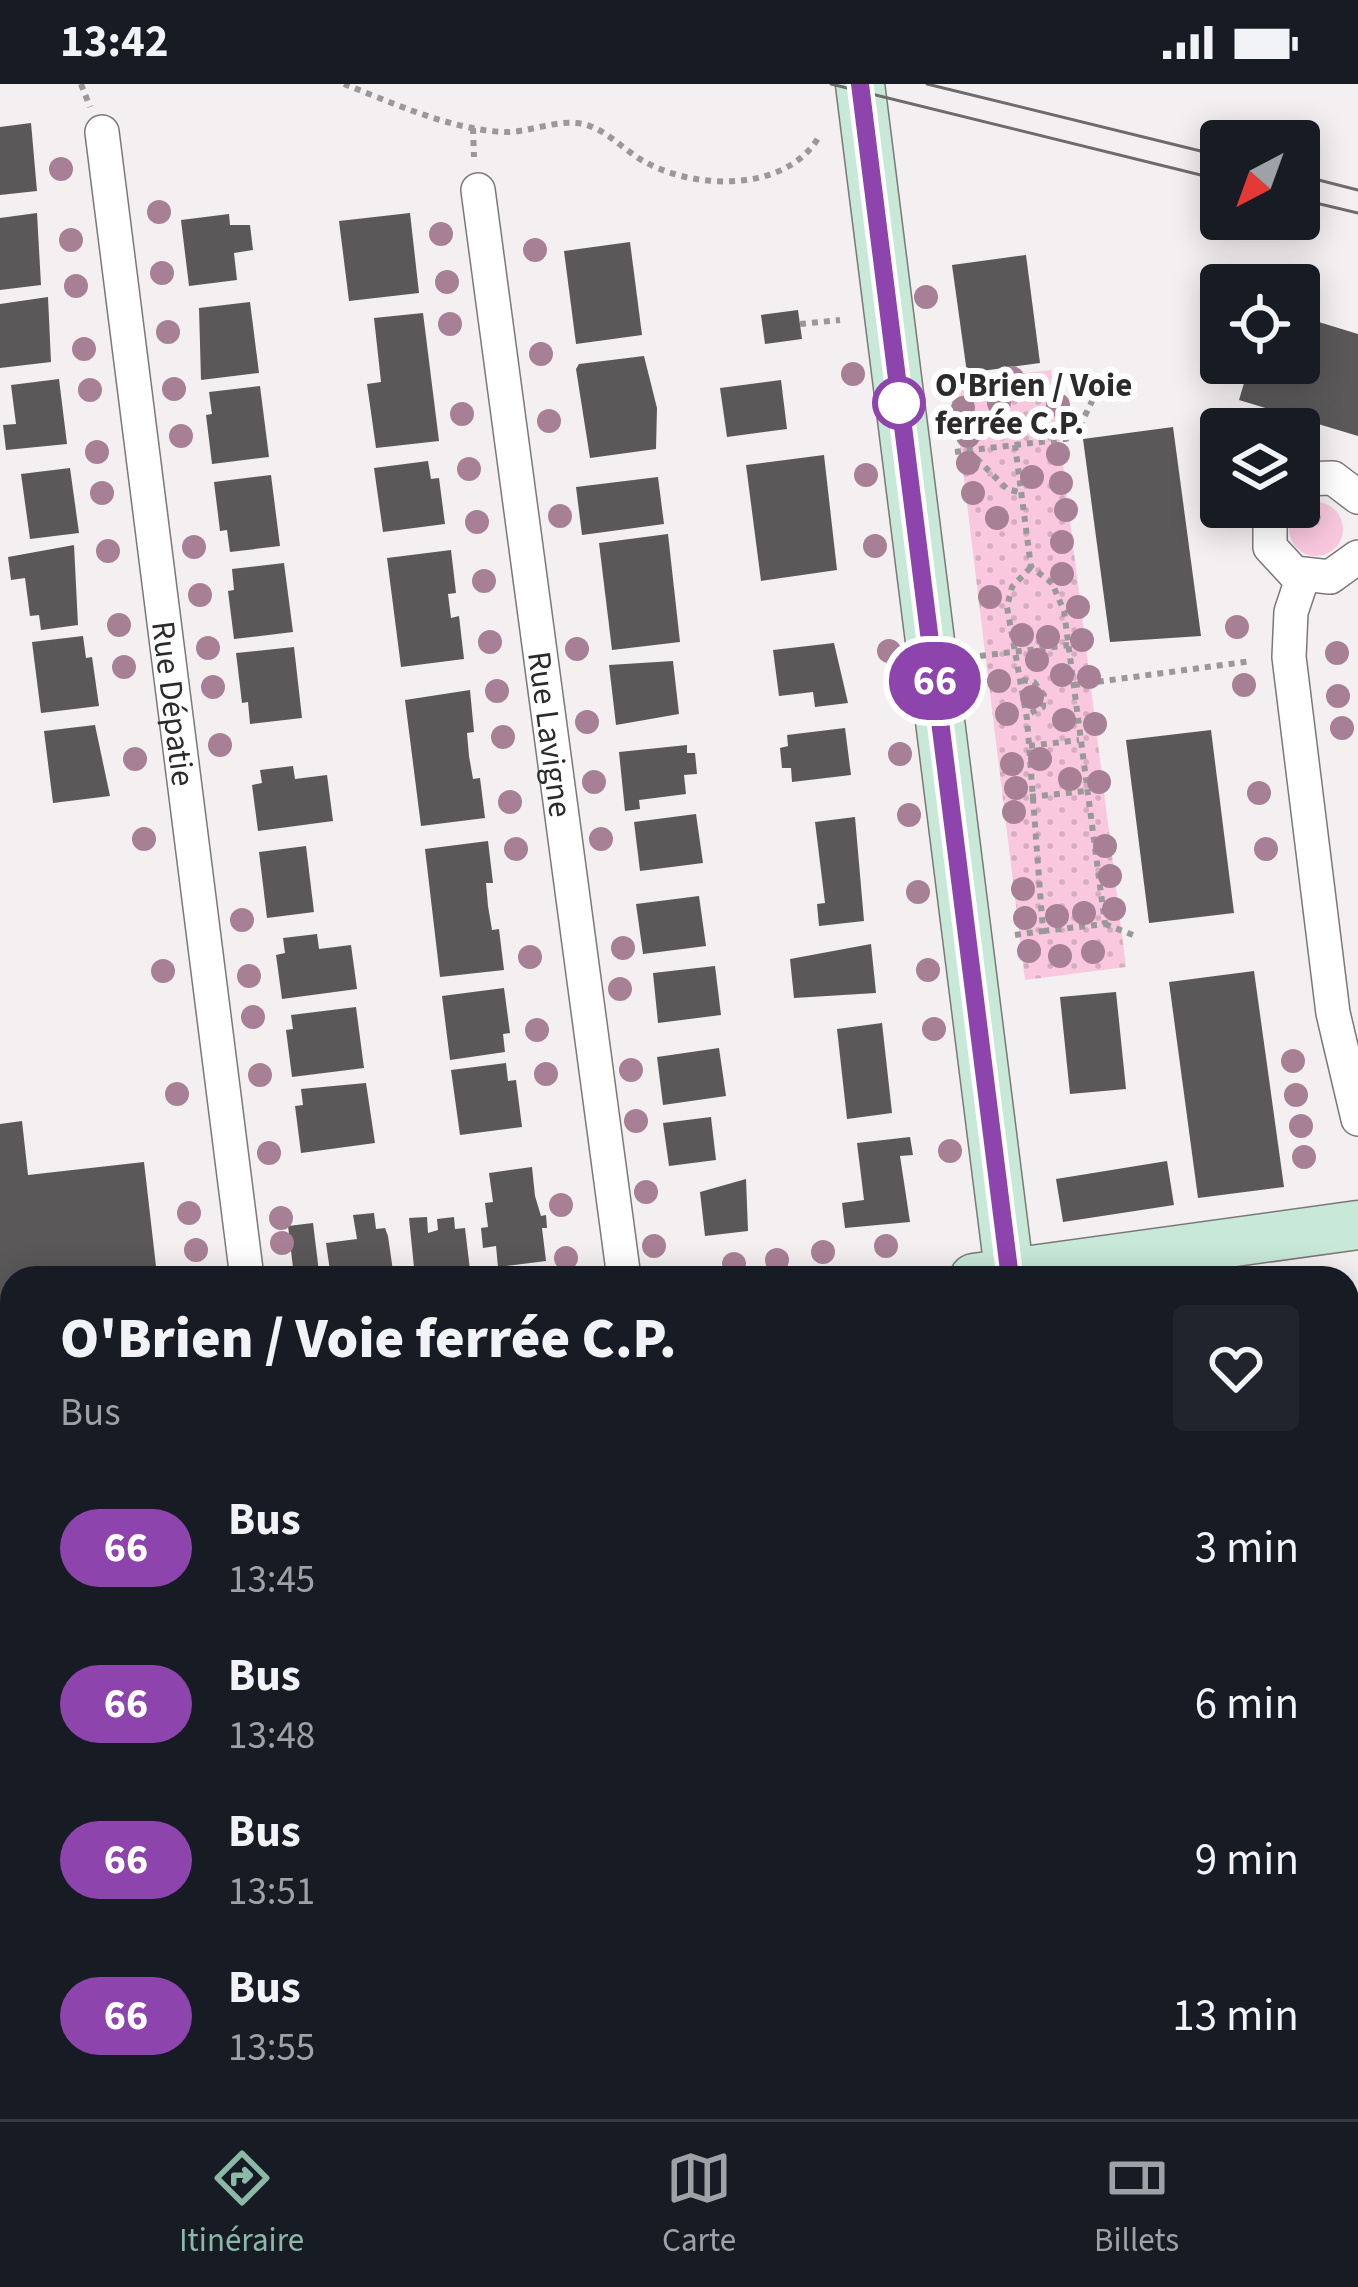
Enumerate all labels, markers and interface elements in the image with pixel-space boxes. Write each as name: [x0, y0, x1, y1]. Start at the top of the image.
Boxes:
text: 13:42: [60, 10, 169, 74]
north arrow: [1200, 120, 1320, 240]
map controls: [1200, 120, 1320, 528]
button: locate: [1200, 264, 1320, 384]
place label: O'Brien / Voie ferrée C.P.: [935, 362, 1132, 447]
marker: O'Brien / Voie ferrée C.P.: [874, 378, 924, 428]
button: layers: [1200, 408, 1320, 528]
street label: Rue Dépatie: [139, 618, 207, 789]
line badge: 66: [881, 642, 989, 720]
street label: Rue Lavigne: [515, 648, 584, 820]
text: 66: [913, 651, 957, 711]
text: O'Brien / Voie ferrée C.P.: [60, 1299, 677, 1380]
button: heart: [1173, 1305, 1299, 1431]
text: Bus: [60, 1385, 121, 1441]
text: Bus: [228, 1488, 301, 1552]
text: 3 min: [1195, 1516, 1299, 1580]
text: 66: [104, 1518, 148, 1578]
text: 13:45: [228, 1552, 315, 1608]
text: Bus: [228, 1644, 301, 1708]
text: 6 min: [1195, 1672, 1299, 1736]
text: 66: [104, 1674, 148, 1734]
text: 13:48: [228, 1708, 315, 1764]
text: Bus: [228, 1800, 301, 1864]
text: 9 min: [1195, 1828, 1299, 1892]
text: 66: [104, 1830, 148, 1890]
text: 13:51: [228, 1864, 315, 1920]
text: Bus: [228, 1956, 301, 2020]
text: 13 min: [1172, 1984, 1299, 2048]
text: 66: [104, 1986, 148, 2046]
text: 13:55: [228, 2020, 315, 2076]
tab: Itinéraire: [179, 2145, 304, 2264]
tab: Carte: [662, 2145, 736, 2264]
tab: Billets: [1094, 2145, 1179, 2264]

